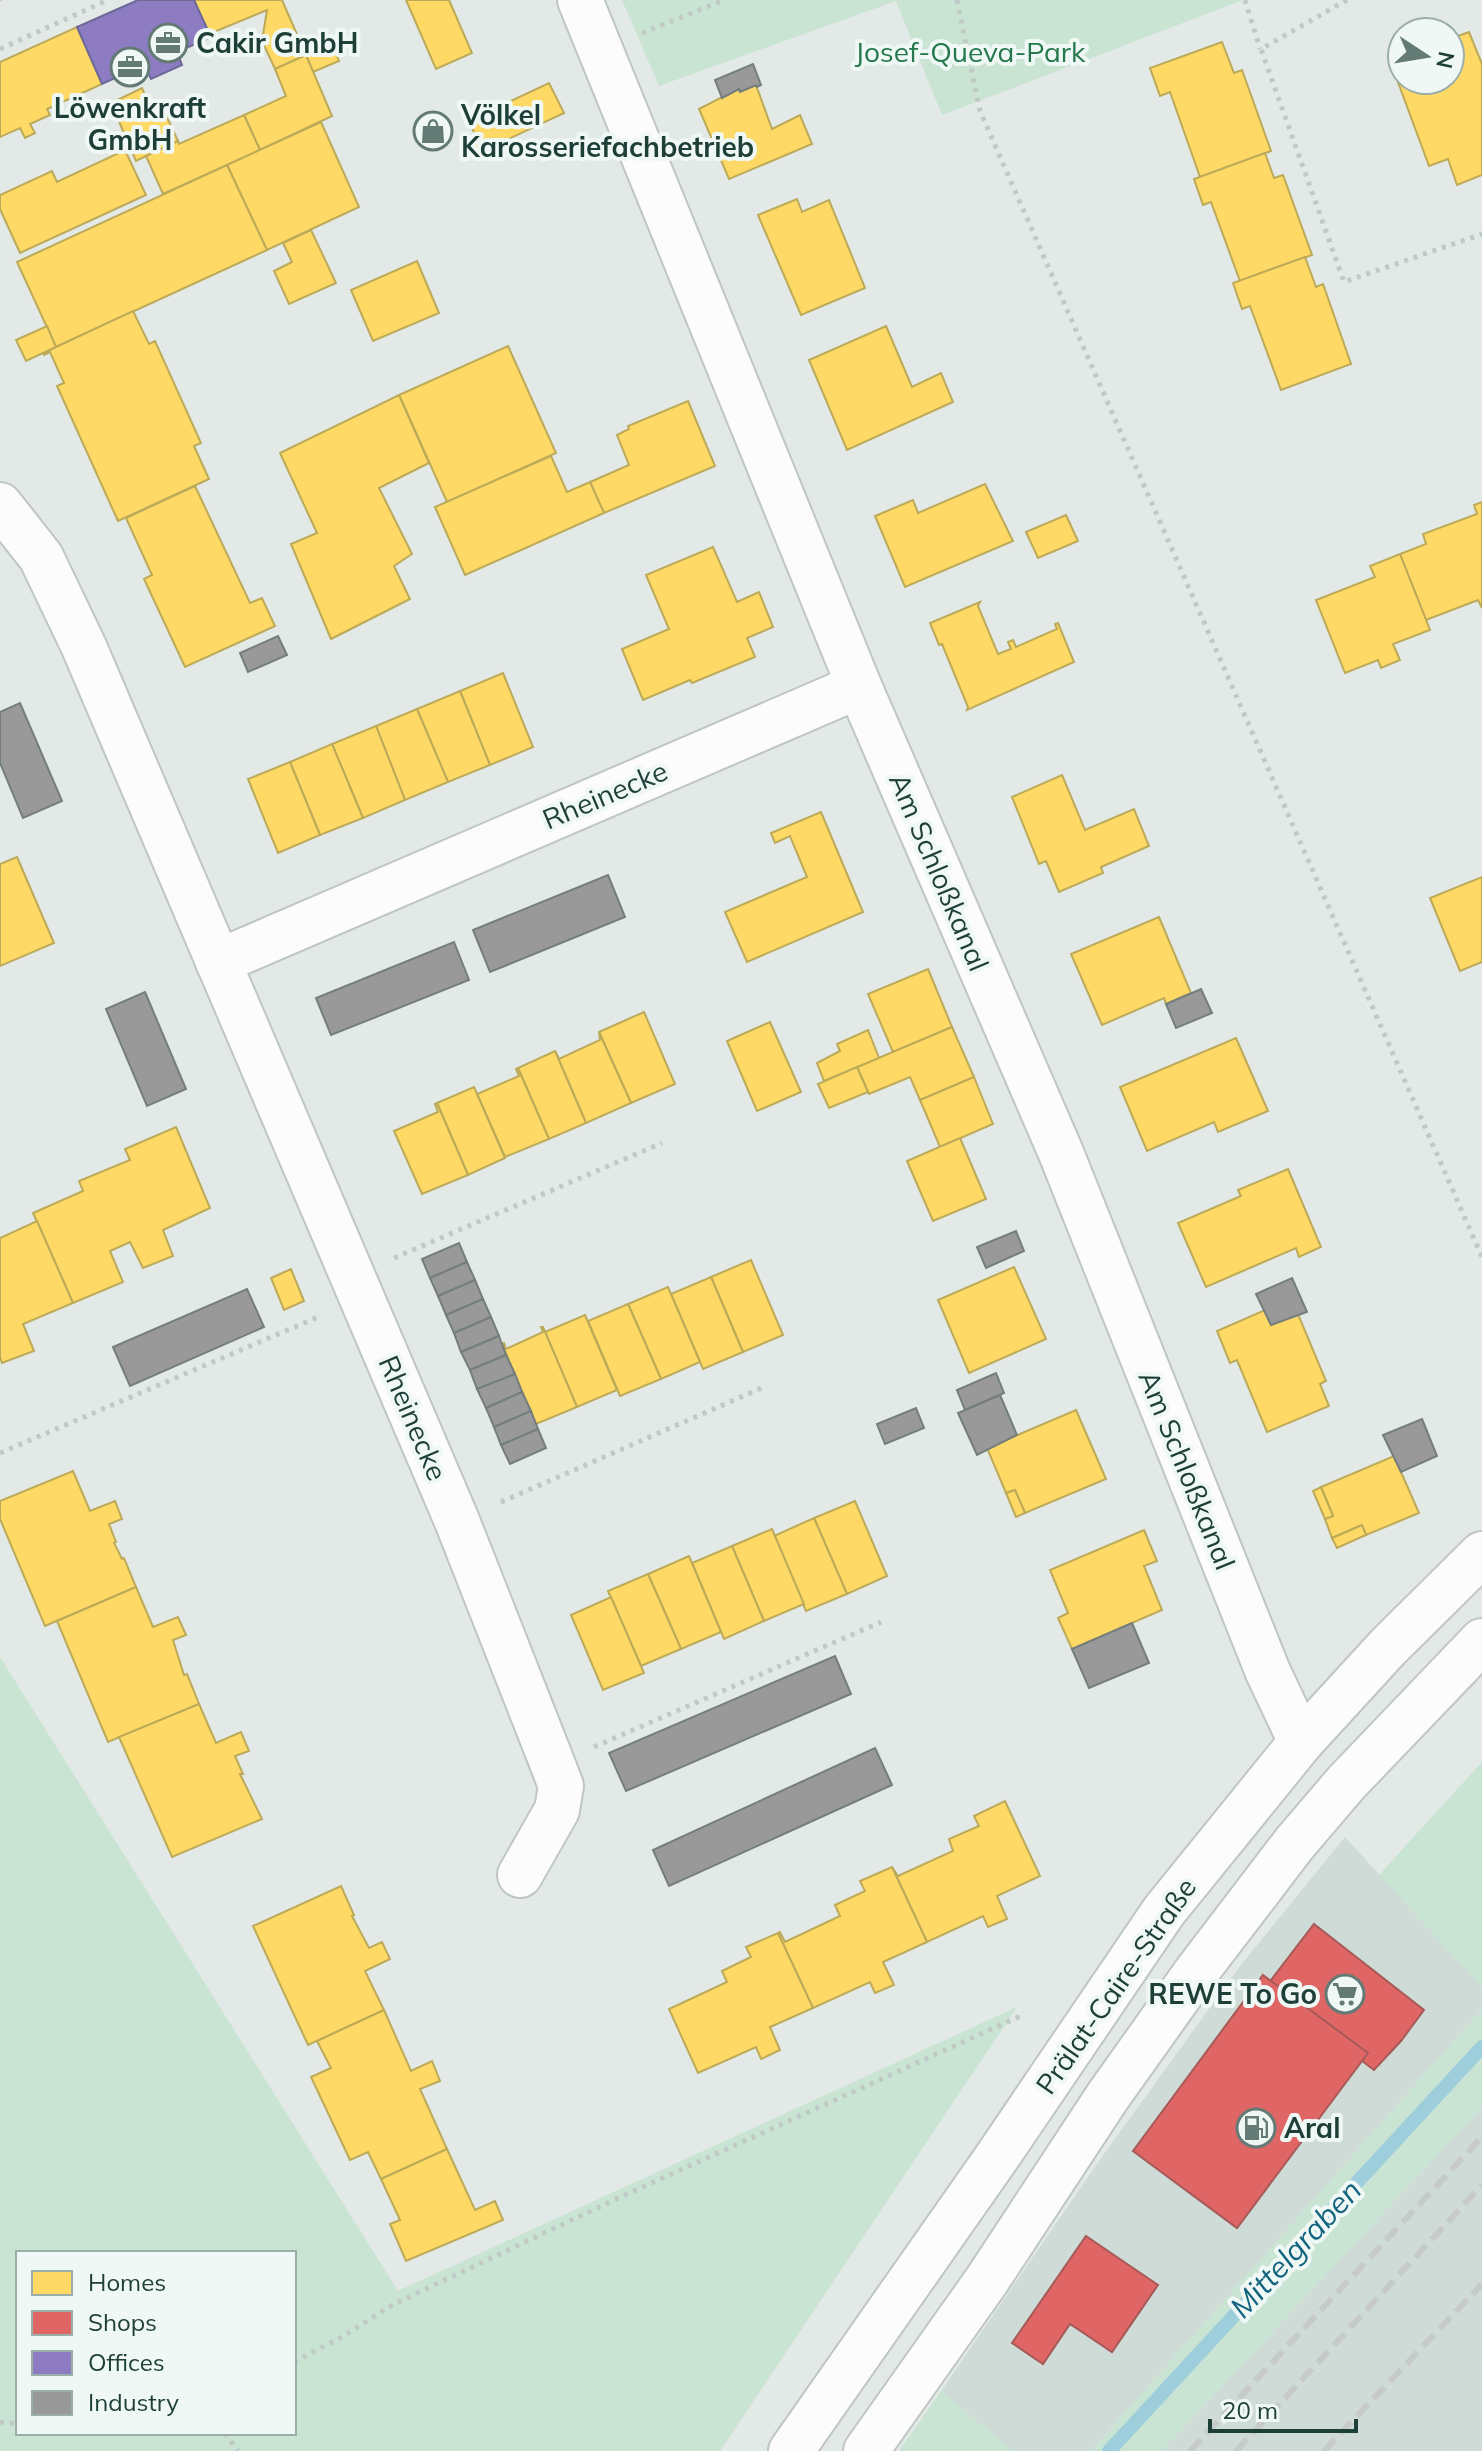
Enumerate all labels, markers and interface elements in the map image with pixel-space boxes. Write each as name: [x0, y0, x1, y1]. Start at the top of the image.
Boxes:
north arrow: [1386, 16, 1466, 96]
office icon: Cakir GmbH: [147, 22, 189, 64]
place label: Cakir GmbH: [196, 25, 358, 60]
park label: Josef-Queva-Park: [855, 34, 1086, 69]
office icon: Löwenkraft GmbH: [109, 46, 151, 88]
text: N: [1430, 49, 1461, 71]
place label: Löwenkraft GmbH: [54, 90, 207, 157]
place label: Völkel Karosseriefachbetrieb: [460, 97, 754, 164]
shop icon: Völkel Karosseriefachbetrieb: [412, 110, 454, 152]
street label: Rheinecke: [537, 753, 673, 837]
street label: Am Schloßkanal: [882, 768, 997, 976]
street label: Rheinecke: [371, 1350, 455, 1486]
street label: Am Schloßkanal: [1132, 1365, 1243, 1574]
street label: Prälat-Caire-Straße: [1028, 1871, 1203, 2101]
supermarket icon: REWE To Go: [1324, 1973, 1366, 2015]
place label: REWE To Go: [1148, 1976, 1317, 2011]
fuel station icon: Aral: [1235, 2107, 1277, 2149]
place label: Aral: [1284, 2110, 1341, 2145]
water label: Mittelgraben: [1222, 2171, 1369, 2325]
legend: [16, 2251, 296, 2435]
text: Homes: [88, 2267, 166, 2297]
text: Shops: [88, 2307, 157, 2337]
text: Offices: [88, 2347, 165, 2377]
scale bar: [1210, 2383, 1356, 2433]
text: Industry: [88, 2387, 179, 2417]
text: 20 m: [1222, 2395, 1278, 2425]

